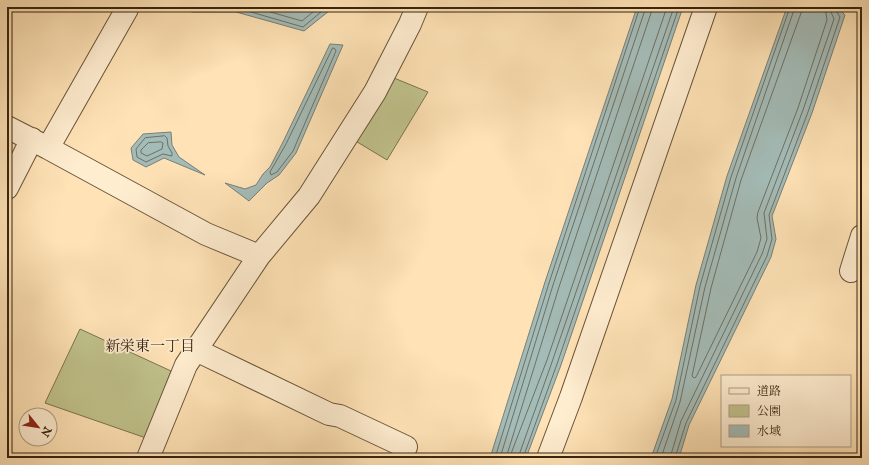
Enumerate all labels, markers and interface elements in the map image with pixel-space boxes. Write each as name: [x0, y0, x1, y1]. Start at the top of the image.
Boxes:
district label: 新栄東一丁目: [105, 337, 195, 356]
legend: [721, 375, 851, 447]
text: 道路: [757, 384, 781, 399]
text: 公園: [757, 404, 781, 419]
north arrow: [18, 407, 58, 447]
text: N: [37, 423, 55, 440]
text: 水域: [757, 424, 781, 439]

